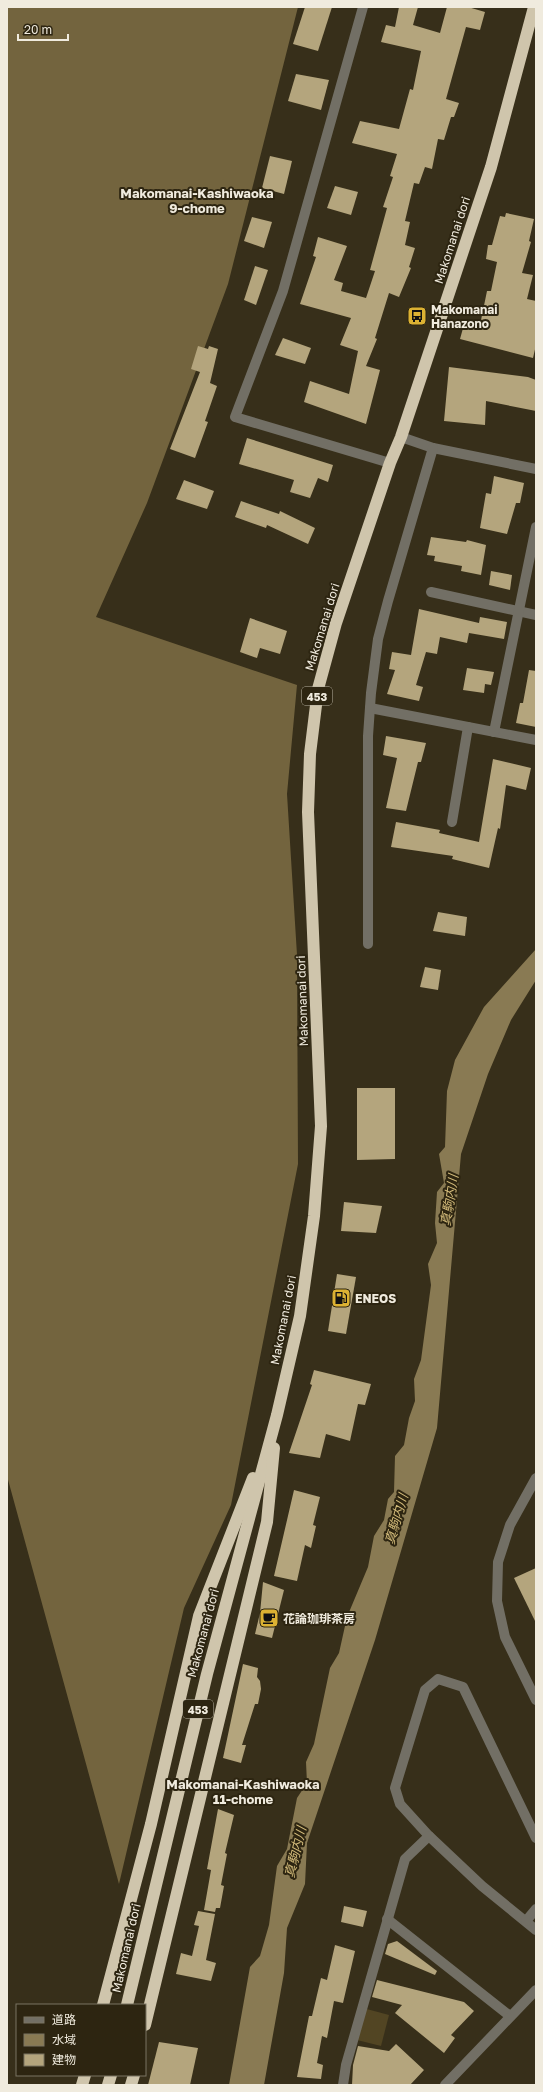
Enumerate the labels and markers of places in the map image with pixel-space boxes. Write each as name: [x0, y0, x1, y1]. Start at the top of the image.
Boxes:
place label: Makomanai Hanazono: [431, 302, 498, 331]
bus stop icon: Makomanai Hanazono: [406, 305, 428, 327]
fuel station icon: ENEOS: [330, 1287, 352, 1309]
place label: ENEOS: [355, 1291, 396, 1306]
cafe icon: 花論珈琲茶房: [258, 1607, 280, 1629]
place label: 花論珈琲茶房: [283, 1611, 355, 1626]

